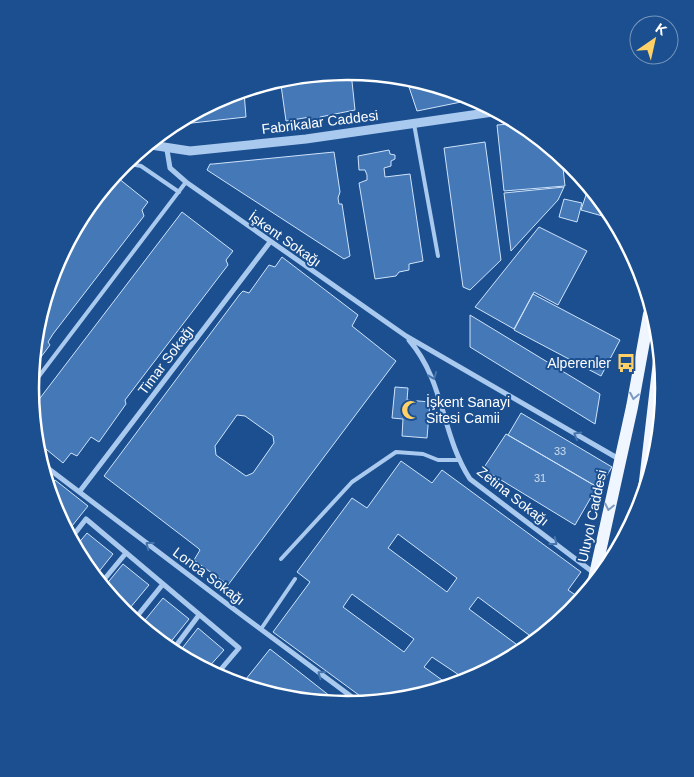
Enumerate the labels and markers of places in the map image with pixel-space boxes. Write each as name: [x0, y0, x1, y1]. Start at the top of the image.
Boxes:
bus stop icon: Alperenler: [615, 352, 637, 374]
place label: Alperenler: [547, 355, 611, 371]
place label: İşkent Sanayi Sitesi Camii: [426, 393, 510, 426]
mosque icon: İşkent Sanayi Sitesi Camii: [400, 399, 422, 421]

